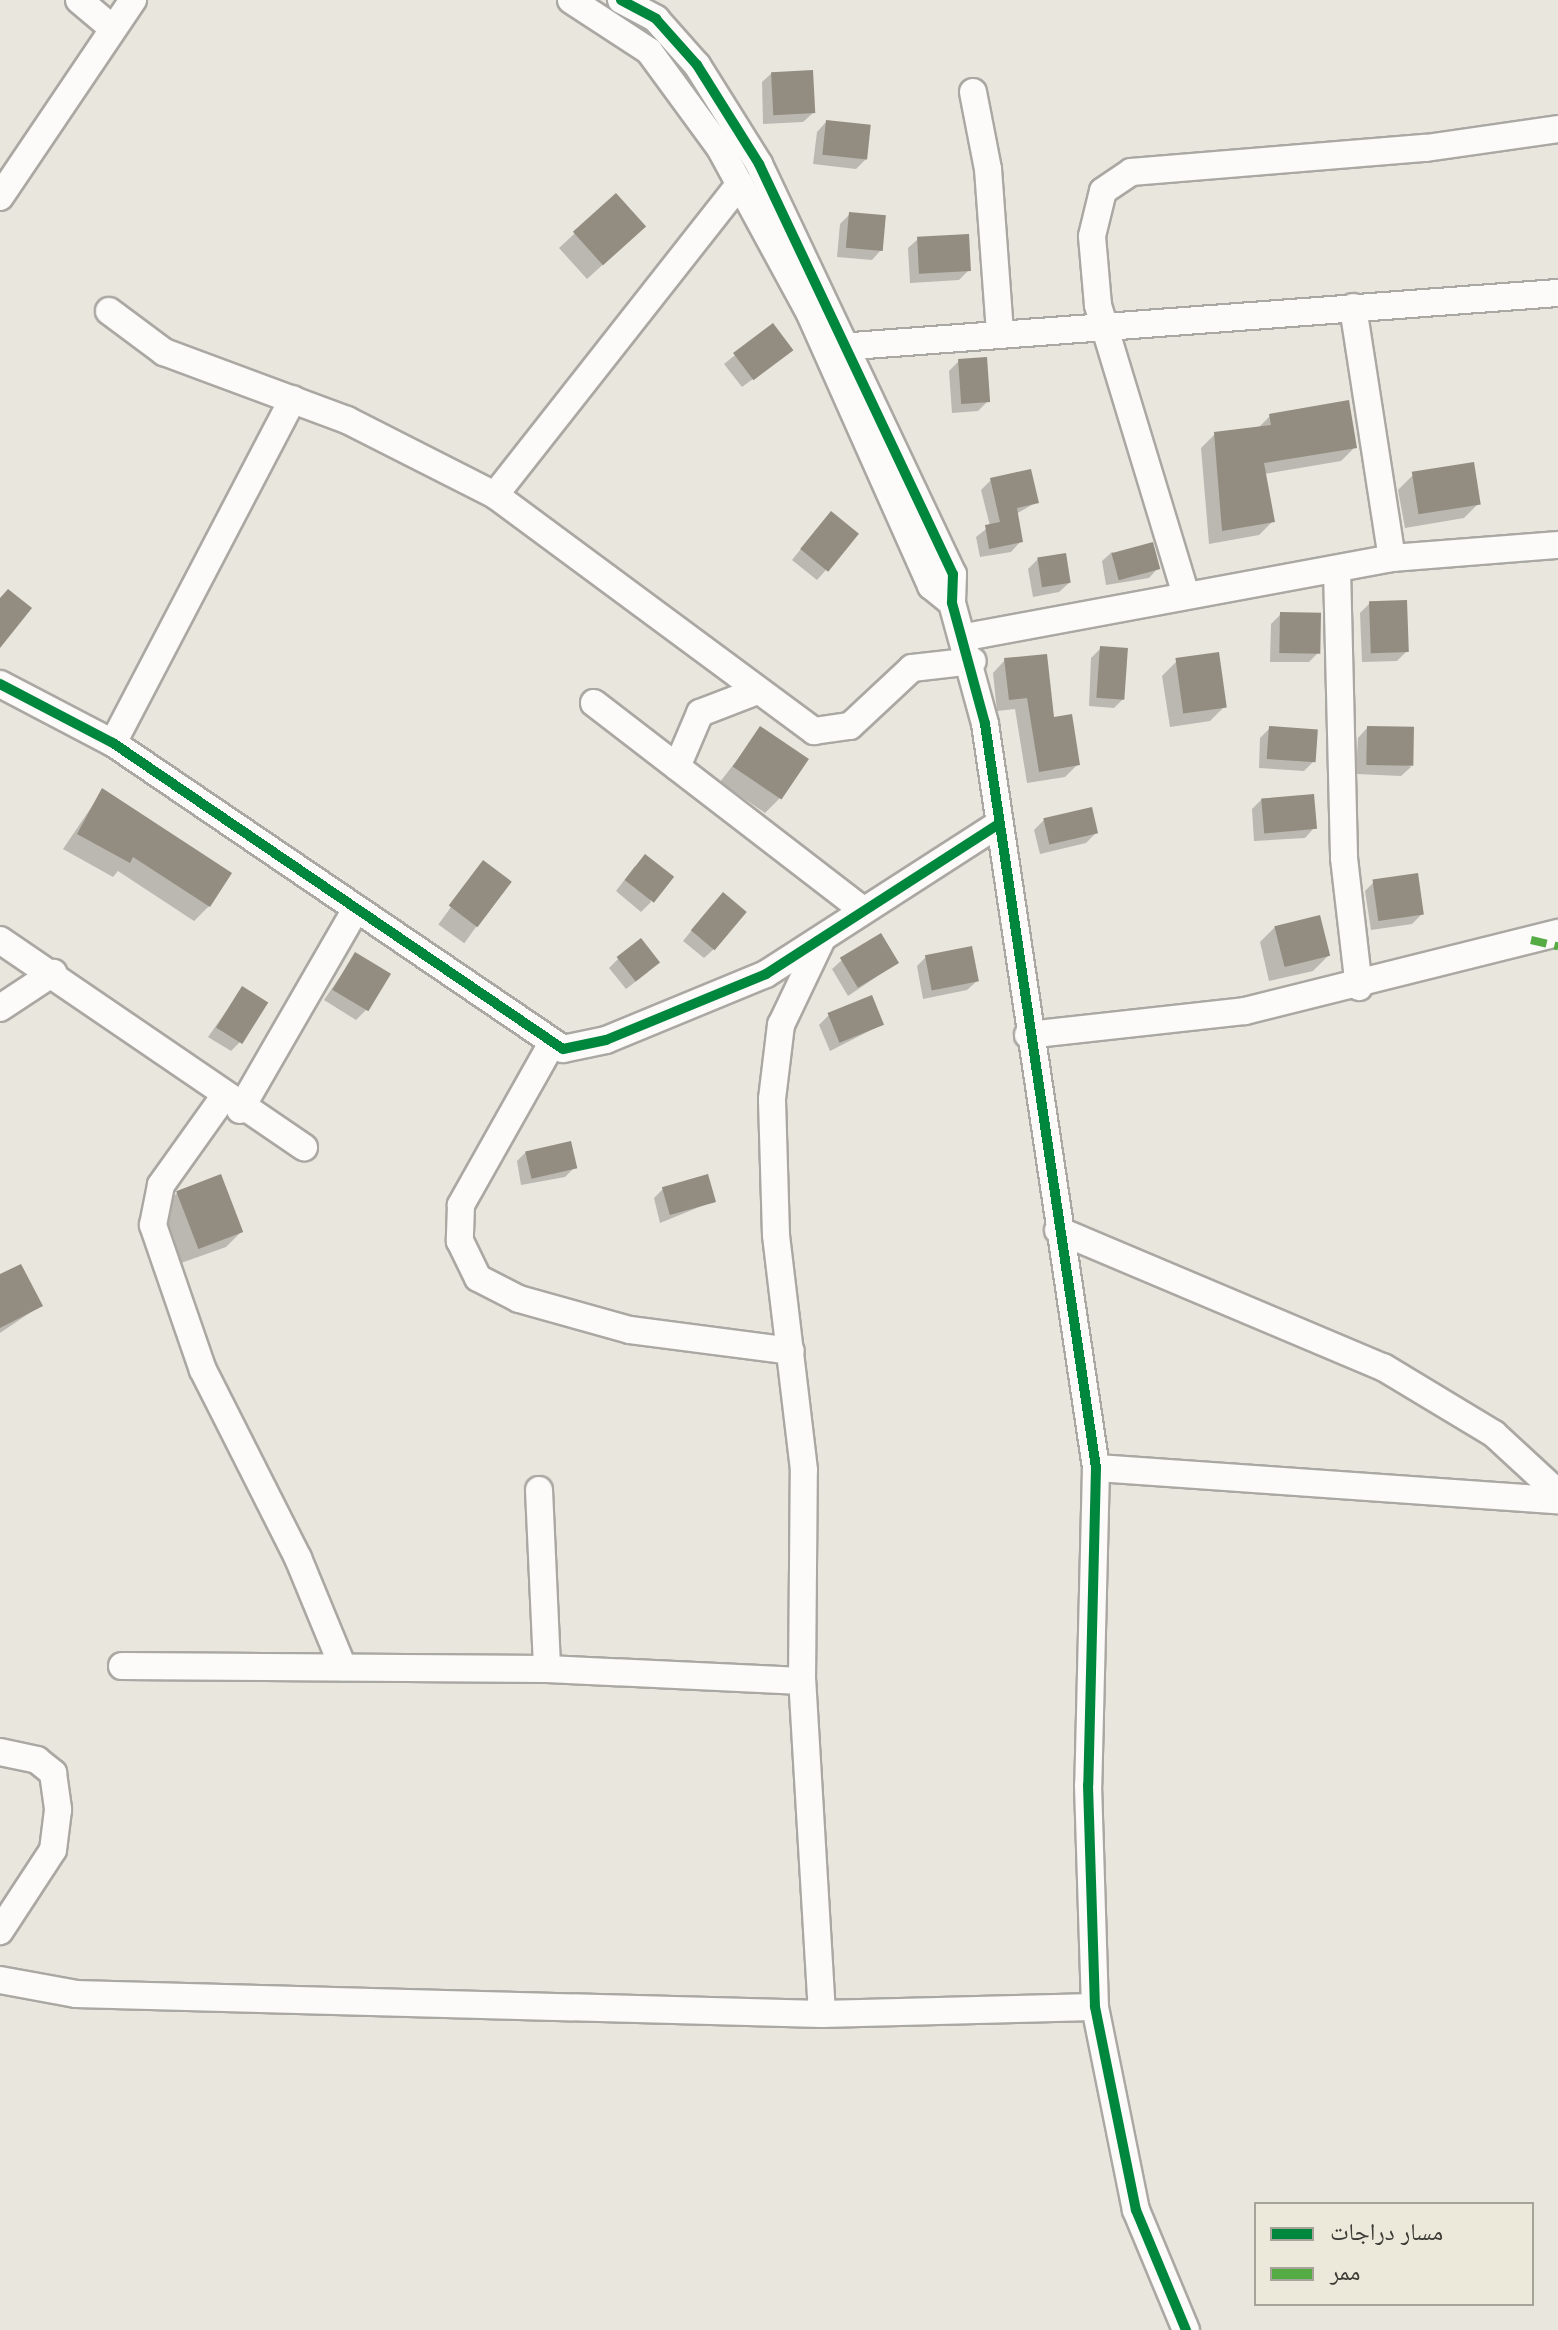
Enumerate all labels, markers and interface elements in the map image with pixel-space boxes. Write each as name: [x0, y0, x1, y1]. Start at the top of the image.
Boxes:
legend: [1254, 2202, 1534, 2306]
text: مسار دراجات: [1330, 2218, 1443, 2247]
text: ممر: [1330, 2258, 1361, 2287]

